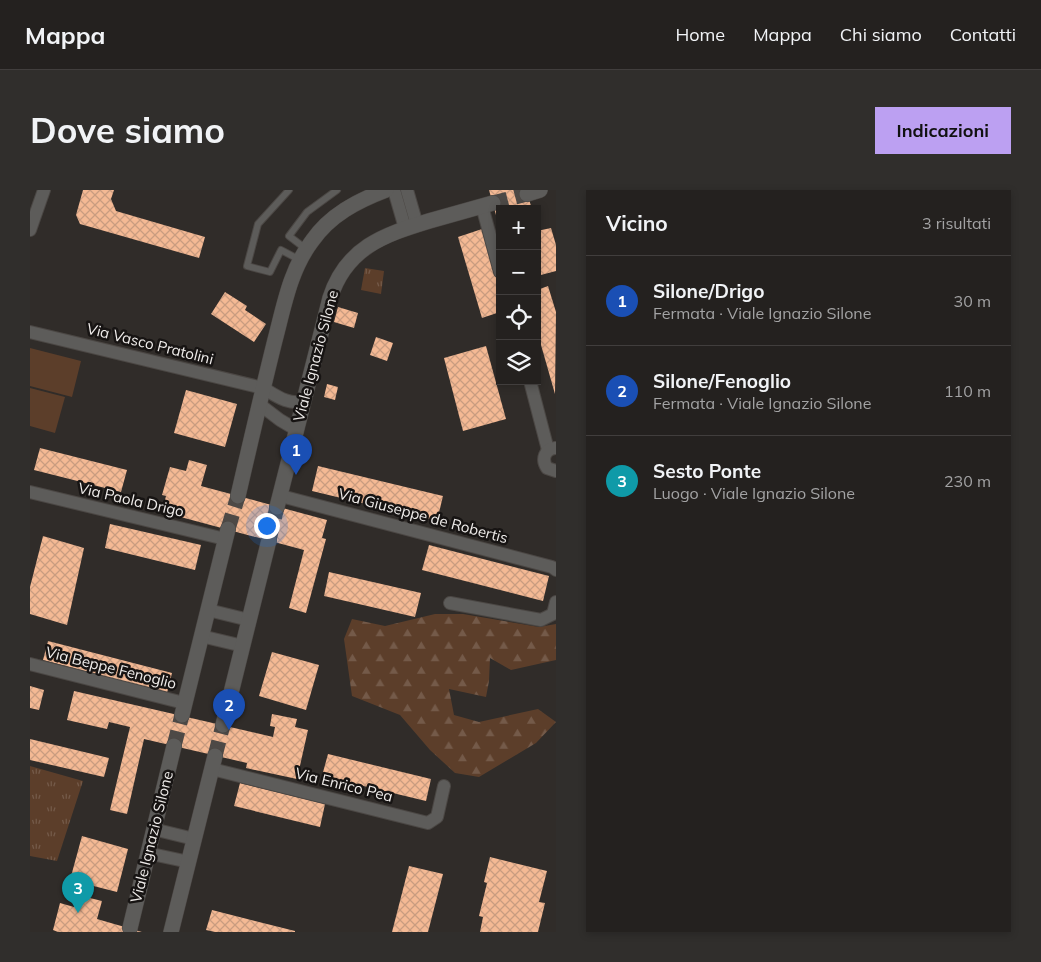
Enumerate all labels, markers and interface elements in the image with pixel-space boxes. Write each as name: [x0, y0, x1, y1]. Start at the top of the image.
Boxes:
text: Mappa: [25, 20, 105, 50]
text: Home: [675, 23, 725, 46]
text: Mappa: [753, 23, 812, 46]
text: Chi siamo: [840, 23, 922, 46]
text: Contatti: [950, 23, 1016, 46]
button: Indicazioni: [875, 107, 1011, 154]
text: Dove siamo: [30, 108, 225, 152]
map controls: [496, 205, 541, 385]
button: +: [496, 205, 541, 250]
text: Vicino: [606, 210, 668, 236]
text: 3 risultati: [922, 213, 991, 233]
button: −: [496, 250, 541, 295]
text: Silone/Drigo: [653, 279, 764, 303]
street label: Viale Ignazio Silone: [289, 288, 342, 424]
text: 1: [617, 291, 627, 311]
text: 30 m: [954, 291, 991, 311]
button: locate: [496, 295, 541, 340]
text: Fermata · Viale Ignazio Silone: [653, 303, 871, 323]
street label: Via Vasco Pratolini: [85, 319, 215, 368]
button: layers: [496, 340, 541, 385]
text: Silone/Fenoglio: [653, 369, 791, 393]
text: 2: [617, 381, 627, 401]
text: 110 m: [944, 381, 991, 401]
text: Fermata · Viale Ignazio Silone: [653, 393, 871, 413]
pin: 1: [280, 434, 312, 475]
text: Sesto Ponte: [653, 459, 761, 483]
text: 3: [617, 471, 627, 491]
text: 230 m: [944, 471, 991, 491]
street label: Via Paola Drigo: [76, 478, 186, 521]
text: Luogo · Viale Ignazio Silone: [653, 483, 855, 503]
street label: Via Giuseppe de Robertis: [336, 484, 510, 547]
your location: [254, 513, 280, 539]
street label: Via Beppe Fenoglio: [44, 642, 178, 693]
pin: 2: [213, 689, 245, 730]
street label: Via Enrico Pea: [293, 763, 395, 806]
street label: Viale Ignazio Silone: [126, 769, 177, 905]
pin: 3: [62, 872, 94, 913]

